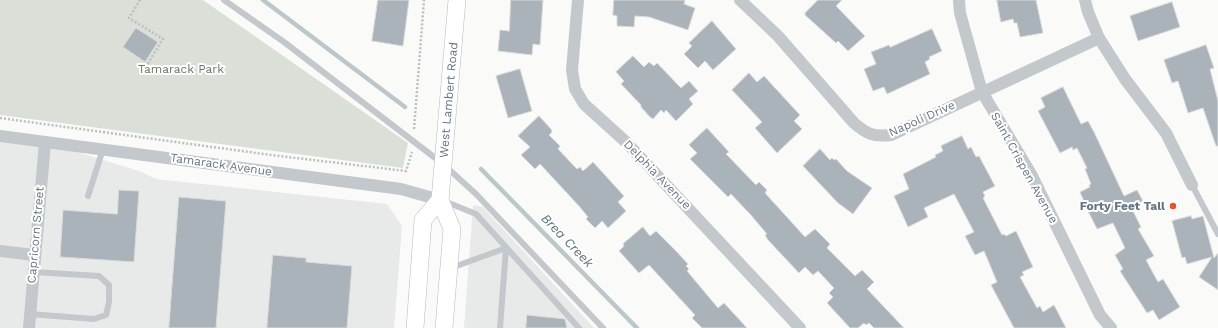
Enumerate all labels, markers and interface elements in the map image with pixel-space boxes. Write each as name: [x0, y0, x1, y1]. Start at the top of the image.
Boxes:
street label: West Lambert Road: [437, 41, 461, 159]
park label: Tamarack Park: [138, 62, 224, 76]
street label: Napoli Drive: [887, 98, 957, 140]
street label: Saint Crispen Avenue: [987, 110, 1061, 226]
street label: Delphia Avenue: [620, 137, 694, 213]
street label: Tamarack Avenue: [169, 151, 273, 179]
street label: Capricorn Street: [25, 186, 47, 284]
place label: Forty Feet Tall: [1080, 199, 1165, 213]
marker: Forty Feet Tall: [1168, 201, 1178, 211]
water label: Brea Creek: [538, 211, 596, 271]

